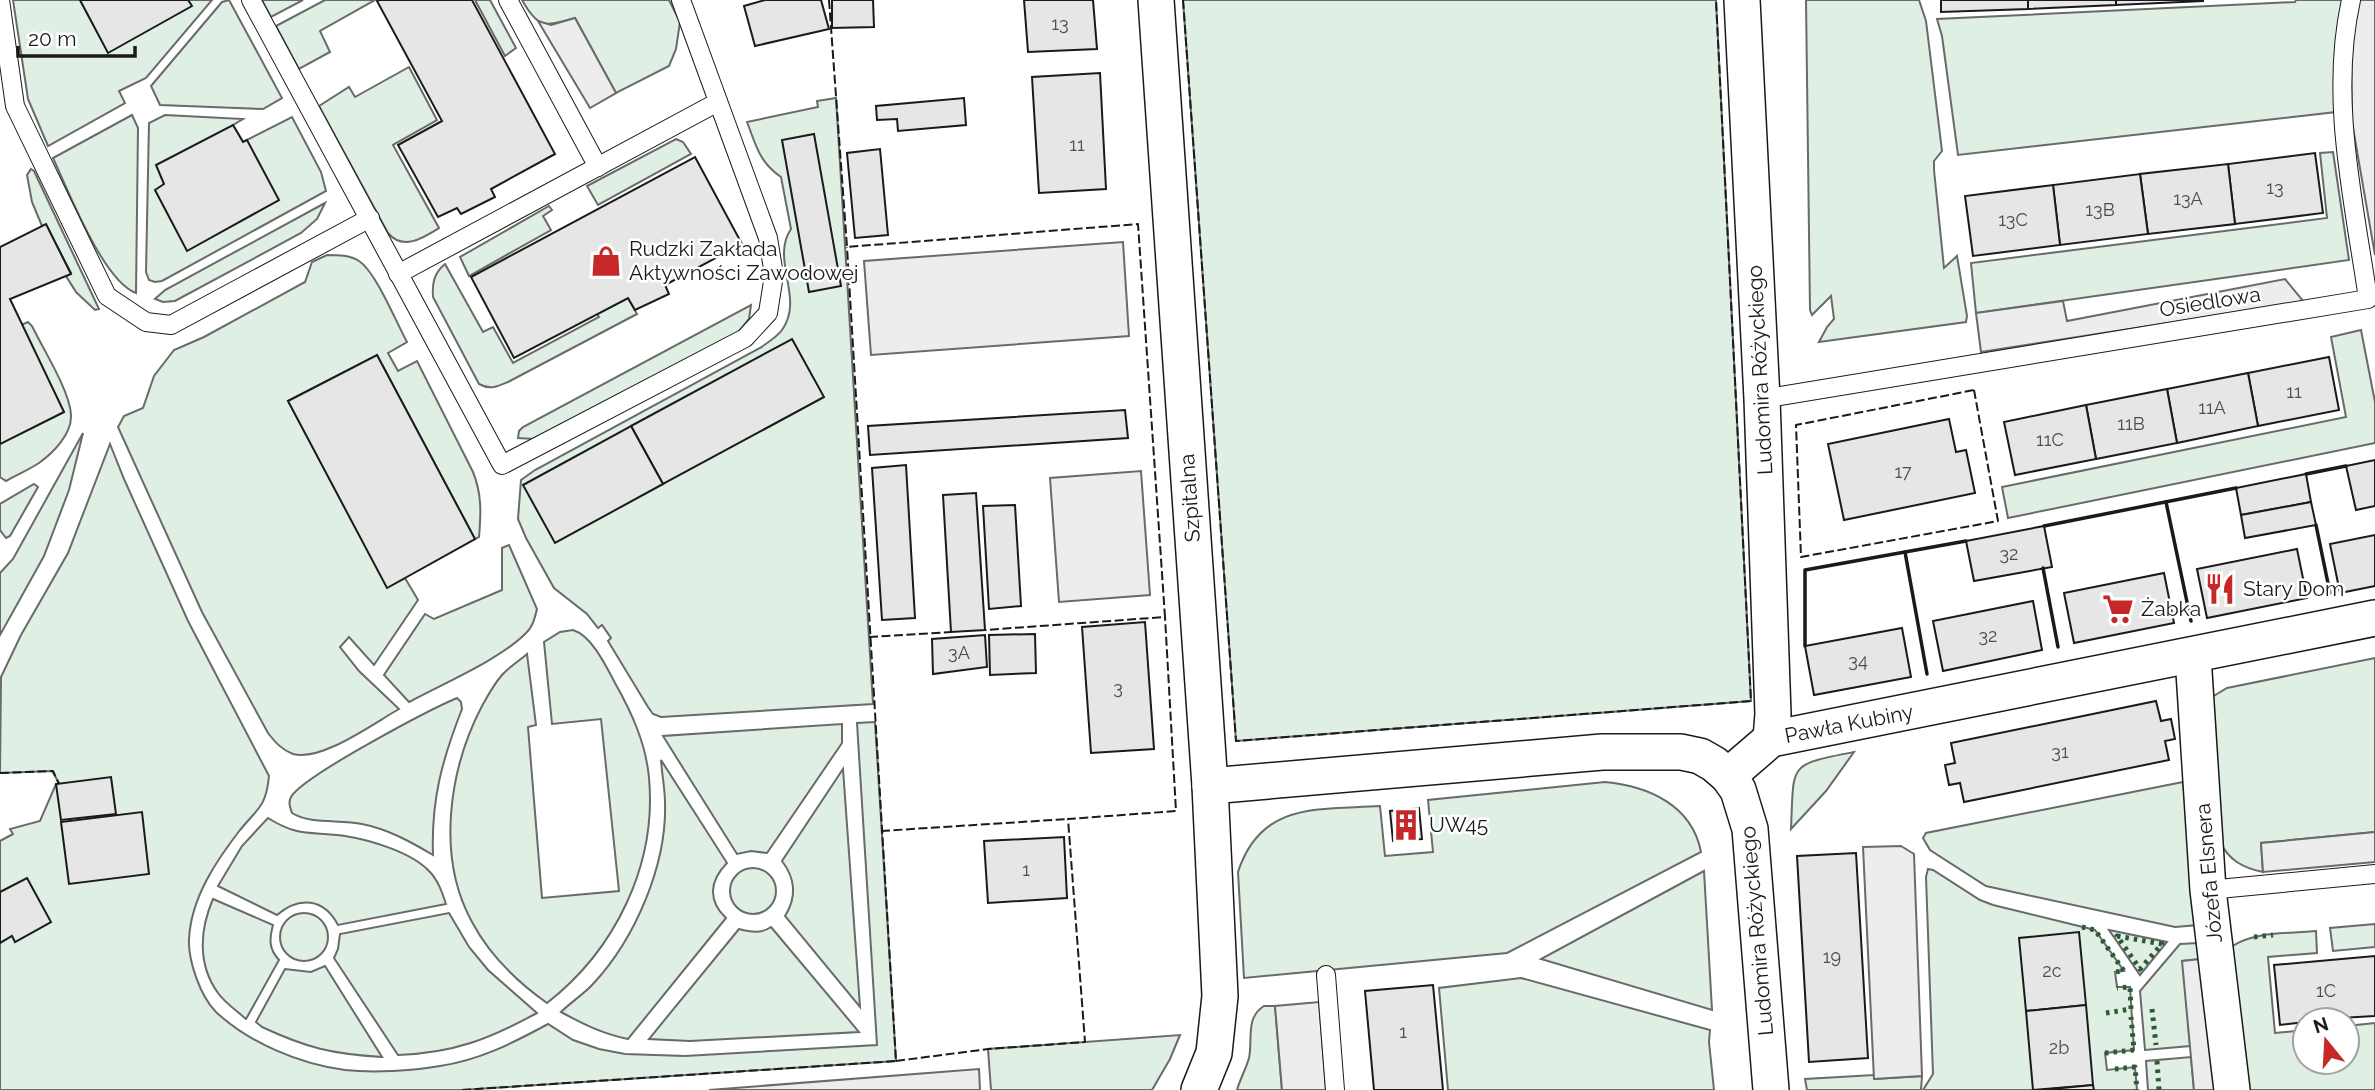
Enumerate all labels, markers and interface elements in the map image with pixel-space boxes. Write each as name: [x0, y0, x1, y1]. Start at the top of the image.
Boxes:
house number: 13: [1051, 13, 1069, 34]
scale bar: [18, 14, 135, 58]
text: 20 m: [28, 26, 76, 51]
house number: 11: [1069, 134, 1085, 155]
house number: 13: [2266, 177, 2284, 198]
house number: 13A: [2173, 188, 2203, 209]
house number: 13B: [2085, 199, 2115, 220]
house number: 13C: [1998, 209, 2028, 230]
place label: Rudzki Zakłada Aktywności Zawodowej: [629, 236, 859, 285]
shop icon: Rudzki Zakłada Aktywności Zawodowej: [589, 244, 623, 278]
street label: Ludomira Różyckiego: [1742, 264, 1777, 476]
street label: Osiedlowa: [2158, 281, 2262, 322]
house number: 11: [2286, 381, 2302, 402]
house number: 11A: [2198, 397, 2226, 418]
house number: 11B: [2117, 413, 2145, 434]
house number: 11C: [2036, 429, 2064, 450]
street label: Szpitalna: [1174, 453, 1205, 543]
house number: 17: [1894, 461, 1912, 482]
house number: 32: [2000, 543, 2019, 564]
restaurant icon: Stary Dom: [2203, 572, 2237, 606]
place label: Stary Dom: [2243, 576, 2344, 601]
supermarket icon: Żabka: [2101, 592, 2135, 626]
place label: Żabka: [2141, 596, 2201, 621]
house number: 32: [1979, 625, 1998, 646]
house number: 3A: [948, 642, 970, 663]
house number: 34: [1848, 650, 1868, 671]
house number: 3: [1113, 677, 1123, 698]
street label: Pawła Kubiny: [1782, 699, 1915, 748]
house number: 31: [2051, 741, 2069, 762]
street label: Józefa Elsnera: [2190, 802, 2227, 944]
building icon: UW45: [1389, 808, 1423, 842]
place label: UW45: [1429, 812, 1488, 837]
street label: Ludomira Różyckiego: [1735, 825, 1778, 1037]
house number: 1: [1022, 859, 1030, 880]
house number: 19: [1823, 946, 1841, 967]
house number: 2c: [2042, 960, 2062, 981]
house number: 1C: [2316, 980, 2336, 1001]
north arrow: [2291, 1006, 2361, 1076]
text: N: [2310, 1012, 2331, 1038]
house number: 1: [1399, 1021, 1407, 1042]
house number: 2b: [2049, 1037, 2069, 1058]

